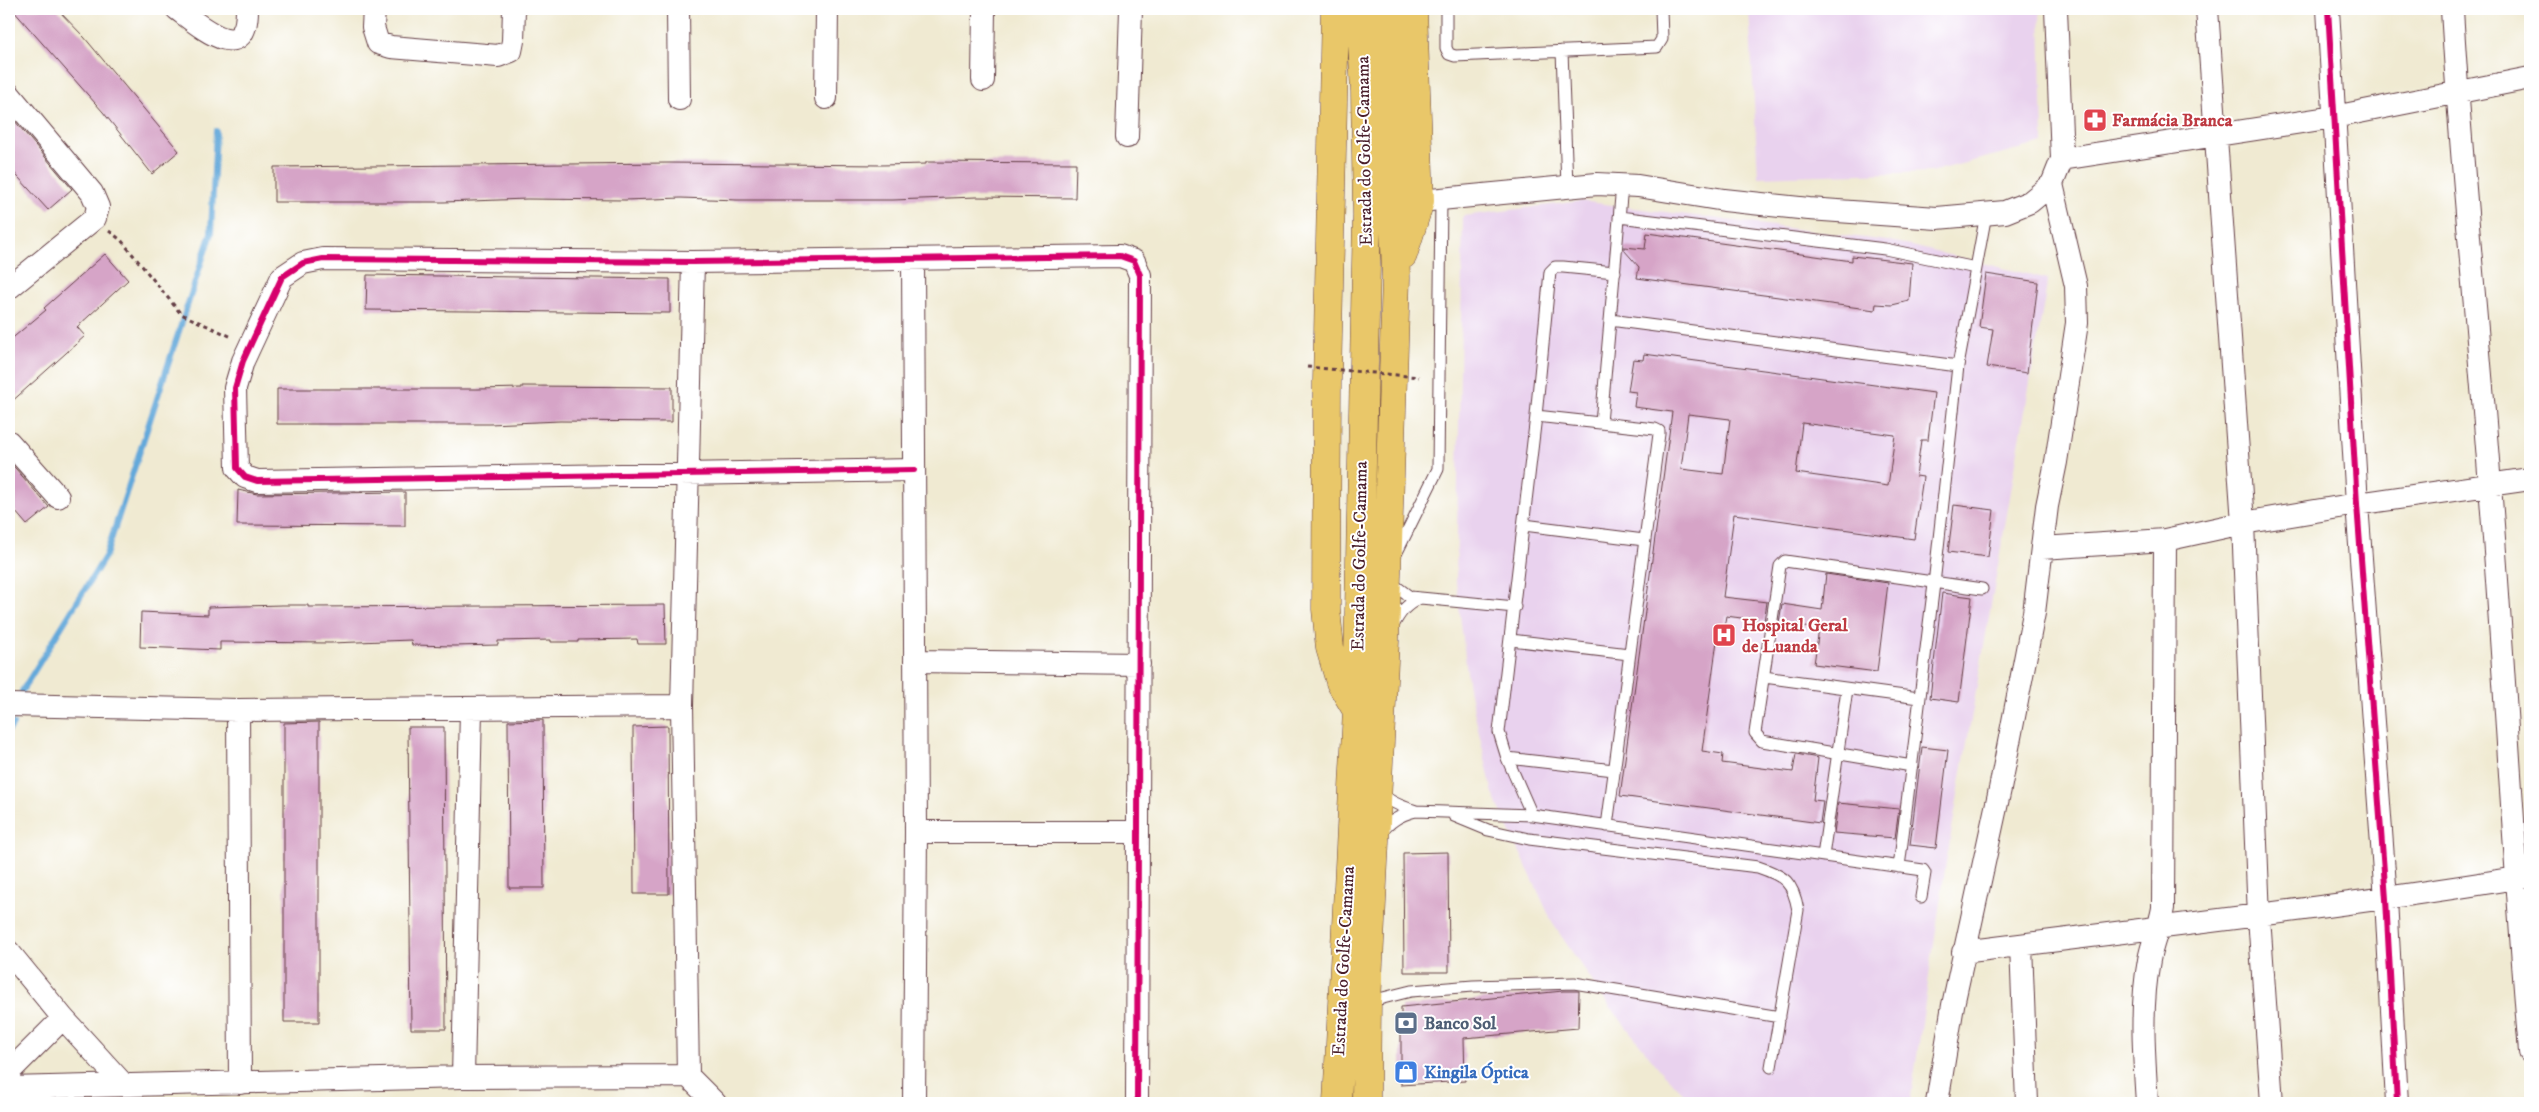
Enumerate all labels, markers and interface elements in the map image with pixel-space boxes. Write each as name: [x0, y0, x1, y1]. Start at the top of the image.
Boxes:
street label: Estrada do Golfe-Camama: [1352, 55, 1378, 246]
pharmacy icon: Farmácia Branca: [2082, 107, 2108, 133]
place label: Farmácia Branca: [2112, 110, 2233, 132]
street label: Estrada do Golfe-Camama: [1347, 460, 1373, 651]
place label: Hospital Geral de Luanda: [1742, 615, 1848, 658]
hospital icon: Hospital Geral de Luanda: [1711, 622, 1737, 648]
street label: Estrada do Golfe-Camama: [1328, 865, 1360, 1057]
bank icon: Banco Sol: [1393, 1010, 1419, 1036]
place label: Banco Sol: [1424, 1013, 1497, 1035]
shop icon: Kingila Óptica: [1393, 1059, 1419, 1085]
place label: Kingila Óptica: [1424, 1061, 1529, 1084]

